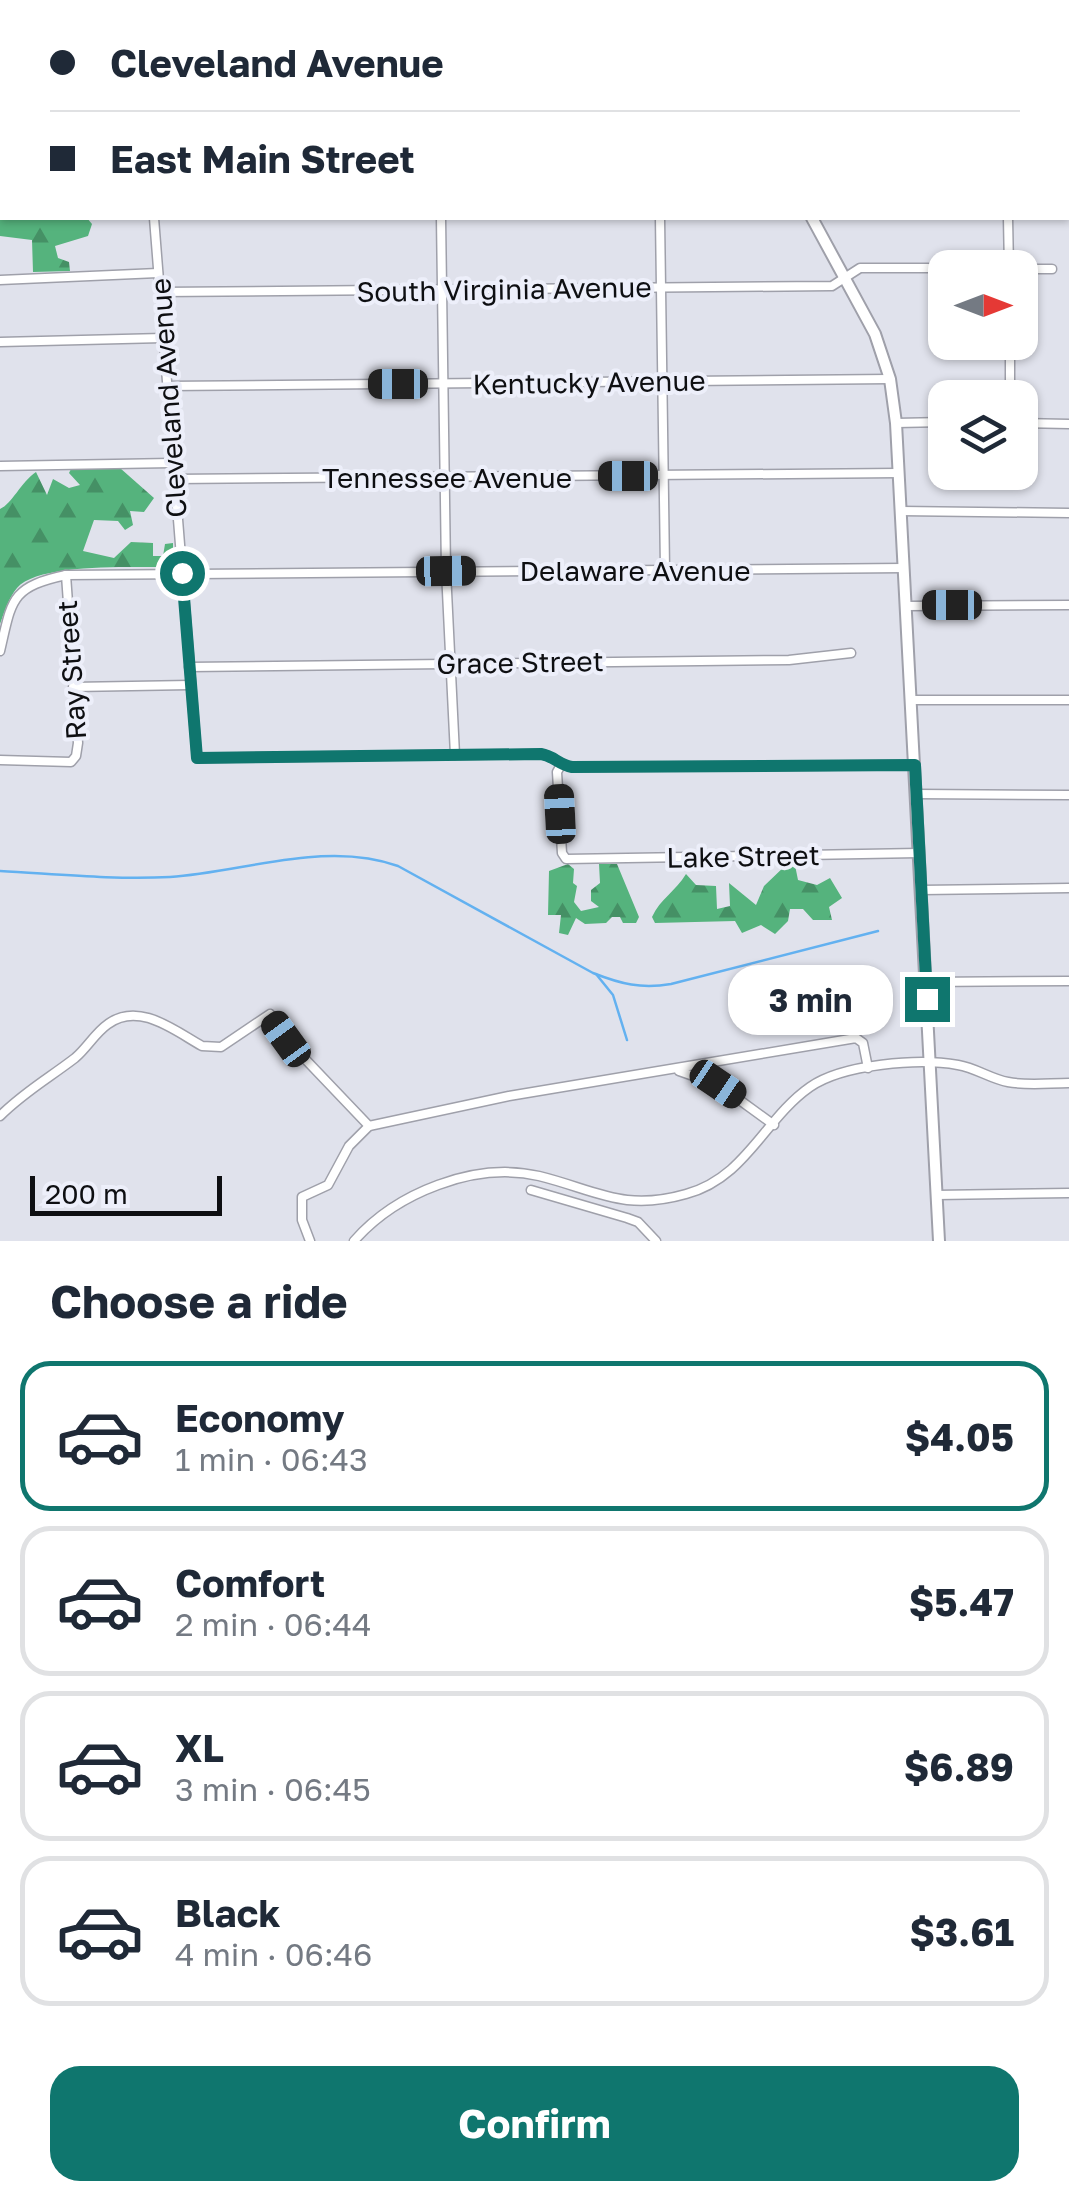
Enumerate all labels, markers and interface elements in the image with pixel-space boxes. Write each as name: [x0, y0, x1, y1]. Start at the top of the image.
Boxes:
text: Cleveland Avenue: [110, 40, 444, 85]
text: East Main Street: [110, 136, 415, 181]
north arrow: [928, 250, 1038, 360]
map controls: [928, 250, 1038, 490]
street label: South Virginia Avenue: [356, 270, 652, 308]
street label: Cleveland Avenue: [143, 277, 193, 519]
street label: Kentucky Avenue: [472, 363, 706, 401]
car: [368, 369, 428, 399]
button: layers: [928, 380, 1038, 490]
street label: Tennessee Avenue: [322, 461, 572, 494]
car: [598, 461, 658, 491]
route start: [160, 551, 205, 596]
street label: Delaware Avenue: [519, 554, 751, 587]
car: [416, 555, 476, 587]
car: [922, 590, 982, 620]
street label: Ray Street: [50, 599, 92, 741]
street label: Grace Street: [436, 644, 604, 680]
car: [543, 783, 577, 845]
street label: Lake Street: [666, 838, 820, 874]
callout: 3 min: [727, 964, 892, 1034]
route end: [905, 977, 950, 1022]
text: 3 min: [769, 981, 852, 1019]
car: [256, 1006, 316, 1072]
car: [685, 1055, 751, 1113]
scale bar: [30, 1171, 222, 1216]
text: 200 m: [45, 1177, 128, 1210]
text: Choose a ride: [50, 1274, 348, 1328]
icon: car: [55, 1391, 145, 1481]
text: Economy: [175, 1395, 344, 1440]
text: $4.05: [905, 1414, 1014, 1459]
text: 1 min · 06:43: [175, 1440, 368, 1478]
icon: car: [55, 1556, 145, 1646]
text: Comfort: [175, 1560, 325, 1605]
text: $5.47: [909, 1579, 1014, 1624]
text: 2 min · 06:44: [175, 1605, 372, 1643]
icon: car: [55, 1721, 145, 1811]
text: XL: [175, 1725, 224, 1770]
text: $6.89: [904, 1744, 1014, 1789]
text: 3 min · 06:45: [175, 1770, 371, 1808]
icon: car: [55, 1886, 145, 1976]
text: Black: [175, 1890, 280, 1935]
text: $3.61: [909, 1909, 1014, 1954]
text: 4 min · 06:46: [175, 1935, 372, 1973]
button: Confirm: [50, 2066, 1019, 2181]

